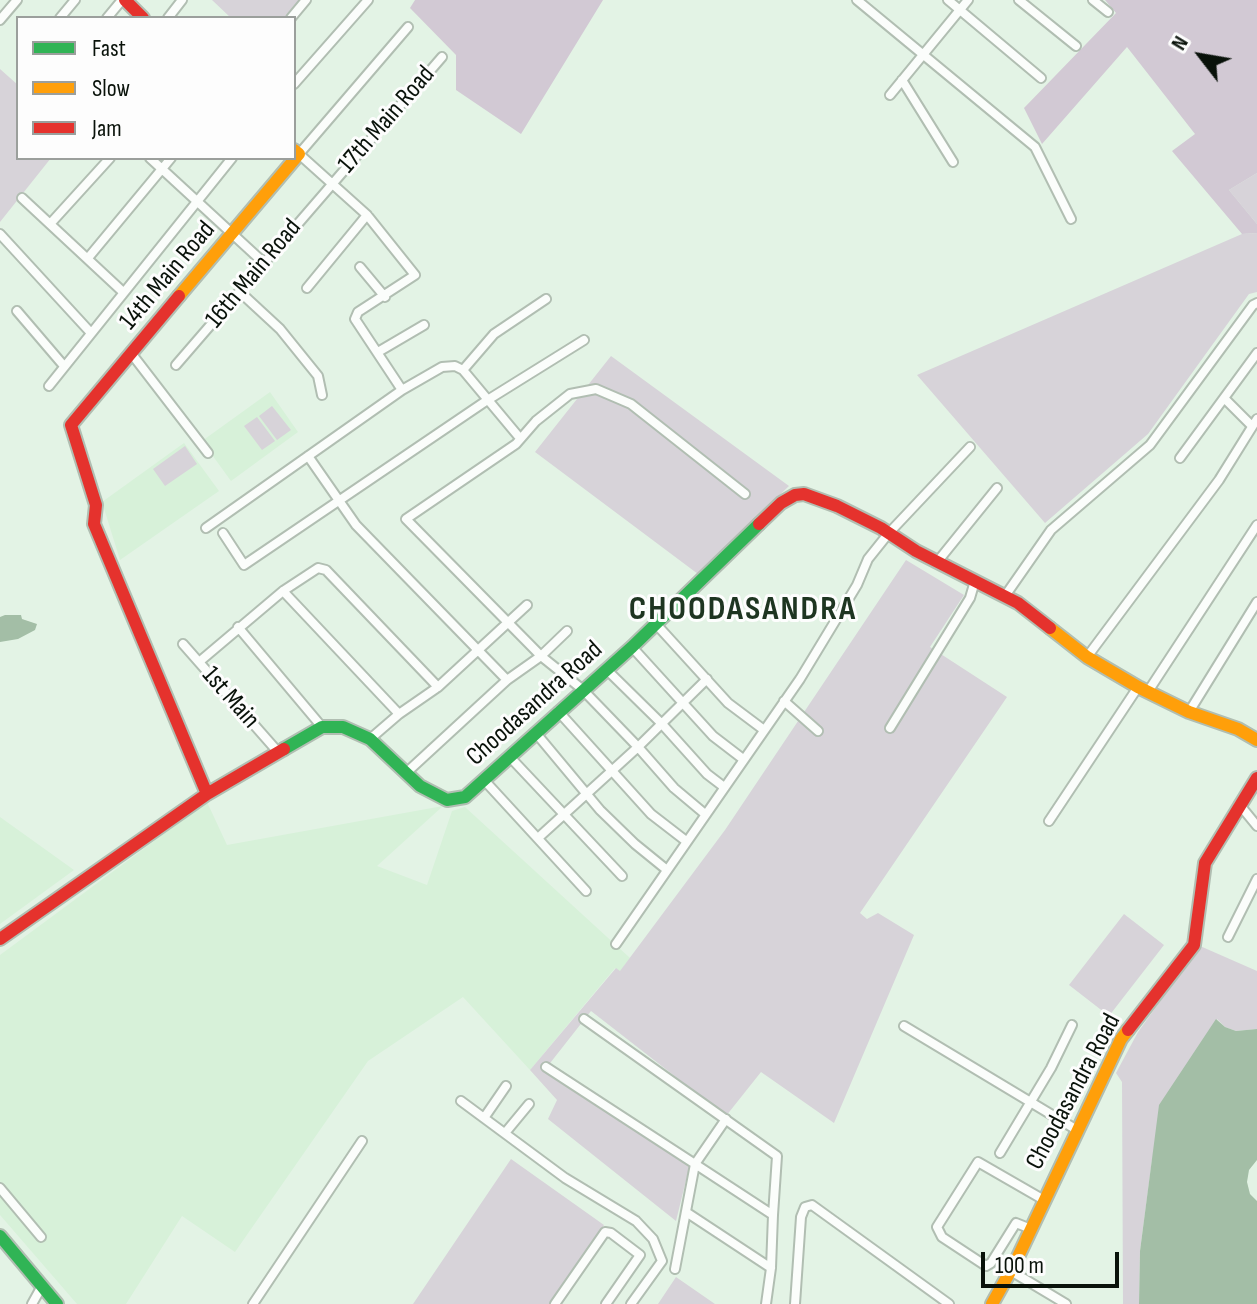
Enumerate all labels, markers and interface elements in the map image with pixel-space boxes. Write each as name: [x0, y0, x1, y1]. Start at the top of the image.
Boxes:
legend: [16, 16, 296, 160]
north arrow: [1161, 16, 1241, 96]
text: N: [1165, 31, 1195, 55]
text: Fast: [92, 34, 126, 63]
street label: 17th Main Road: [332, 60, 442, 180]
text: Slow: [92, 74, 130, 103]
text: Jam: [92, 114, 122, 143]
street label: 16th Main Road: [199, 213, 309, 335]
street label: 14th Main Road: [114, 215, 222, 337]
district label: CHOODASANDRA: [629, 590, 857, 630]
street label: Choodasandra Road: [461, 635, 609, 773]
street label: 1st Main: [195, 661, 265, 735]
street label: Choodasandra Road: [1020, 1009, 1128, 1175]
scale bar: [985, 1236, 1123, 1286]
text: 100 m: [995, 1251, 1044, 1280]

